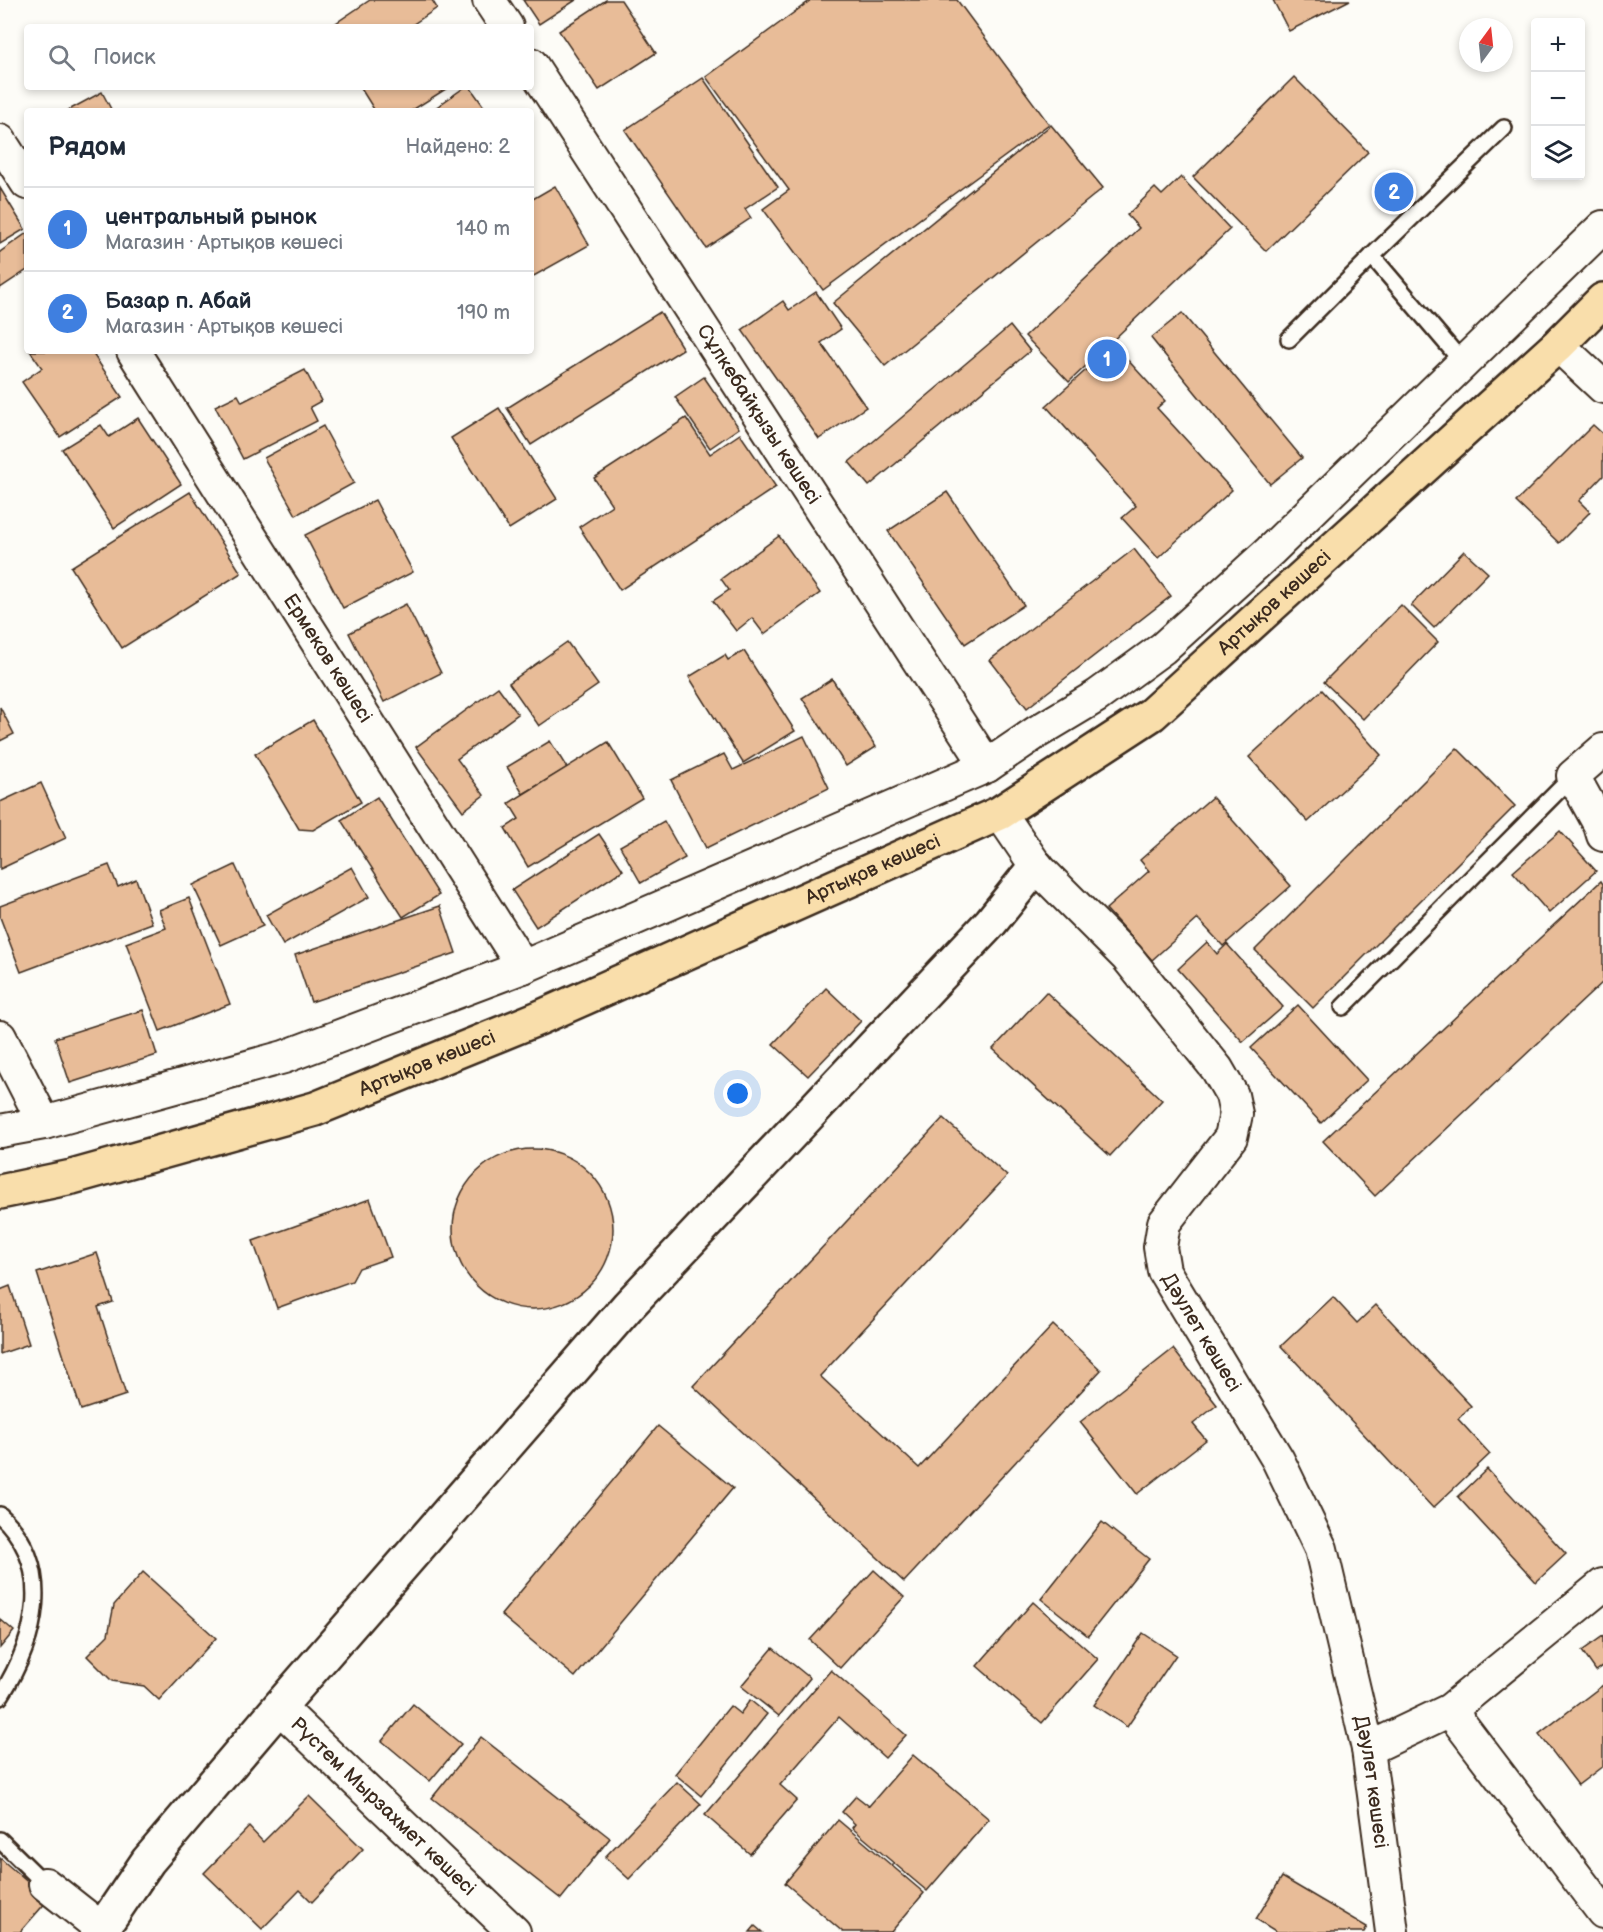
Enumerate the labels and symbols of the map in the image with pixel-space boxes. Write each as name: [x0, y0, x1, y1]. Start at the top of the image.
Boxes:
north arrow: [1459, 18, 1513, 72]
pin: 2: [1374, 170, 1414, 214]
street label: Сұлкебайқызы көшесі: [692, 320, 826, 509]
pin: 1: [1088, 336, 1126, 382]
street label: Артықов көшесі: [1212, 545, 1336, 661]
street label: Ермеков көшесі: [278, 590, 377, 727]
street label: Артықов көшесі: [801, 829, 944, 910]
street label: Артықов көшесі: [354, 1025, 499, 1102]
your location: [723, 1079, 752, 1108]
street label: Дәулет көшесі: [1156, 1269, 1246, 1396]
street label: Рүстем Мырзахмет көшесі: [285, 1712, 481, 1901]
street label: Дәулет көшесі: [1348, 1713, 1393, 1850]

